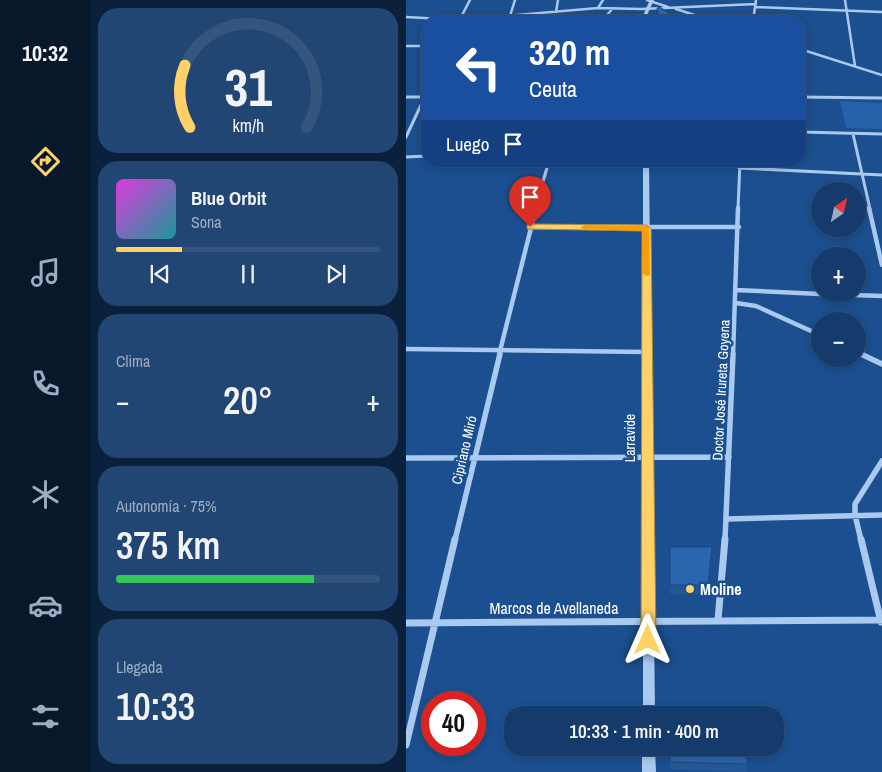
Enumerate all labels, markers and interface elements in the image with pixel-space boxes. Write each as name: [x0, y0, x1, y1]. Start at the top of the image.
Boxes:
text: 320 m: [529, 29, 610, 76]
icon: left: [446, 35, 511, 100]
text: 10:32: [22, 38, 68, 68]
text: 31: [224, 52, 272, 122]
text: Ceuta: [529, 74, 577, 104]
text: km/h: [232, 114, 264, 138]
icon: arrive: [499, 130, 527, 158]
text: Luego: [446, 131, 489, 157]
icon: directions: [28, 144, 63, 179]
pin: [509, 176, 551, 227]
north arrow: [811, 182, 866, 238]
map controls: [811, 182, 866, 367]
icon: arrive: [516, 183, 544, 211]
text: Blue Orbit: [191, 185, 266, 211]
text: Sona: [191, 211, 222, 233]
button: +: [811, 247, 866, 302]
icon: music: [28, 255, 63, 290]
icon: previous: [146, 260, 174, 288]
icon: pause: [234, 260, 262, 288]
icon: next: [322, 260, 350, 288]
button: −: [811, 312, 866, 367]
street label: Doctor José Irureta Goyena: [708, 319, 734, 461]
text: Clima: [116, 350, 150, 372]
icon: phone: [28, 366, 63, 401]
text: 20°: [223, 375, 273, 426]
text: −: [116, 382, 129, 420]
text: +: [367, 382, 380, 420]
street label: Cipriano Miró: [447, 414, 481, 486]
street label: Larravide: [621, 414, 639, 462]
icon: climate: [28, 477, 63, 512]
text: Autonomía · 75%: [116, 495, 217, 517]
text: 375 km: [116, 520, 220, 571]
place label: Moline: [700, 578, 742, 600]
marker: Moline: [684, 583, 696, 595]
icon: car: [28, 588, 63, 623]
street label: Marcos de Avellaneda: [490, 597, 619, 619]
position arrow: [621, 613, 673, 665]
text: Llegada: [116, 656, 163, 678]
text: 10:33: [116, 681, 195, 732]
speed limit sign: 40: [421, 691, 486, 756]
icon: filters: [28, 699, 63, 734]
text: 10:33 · 1 min · 400 m: [569, 718, 719, 744]

